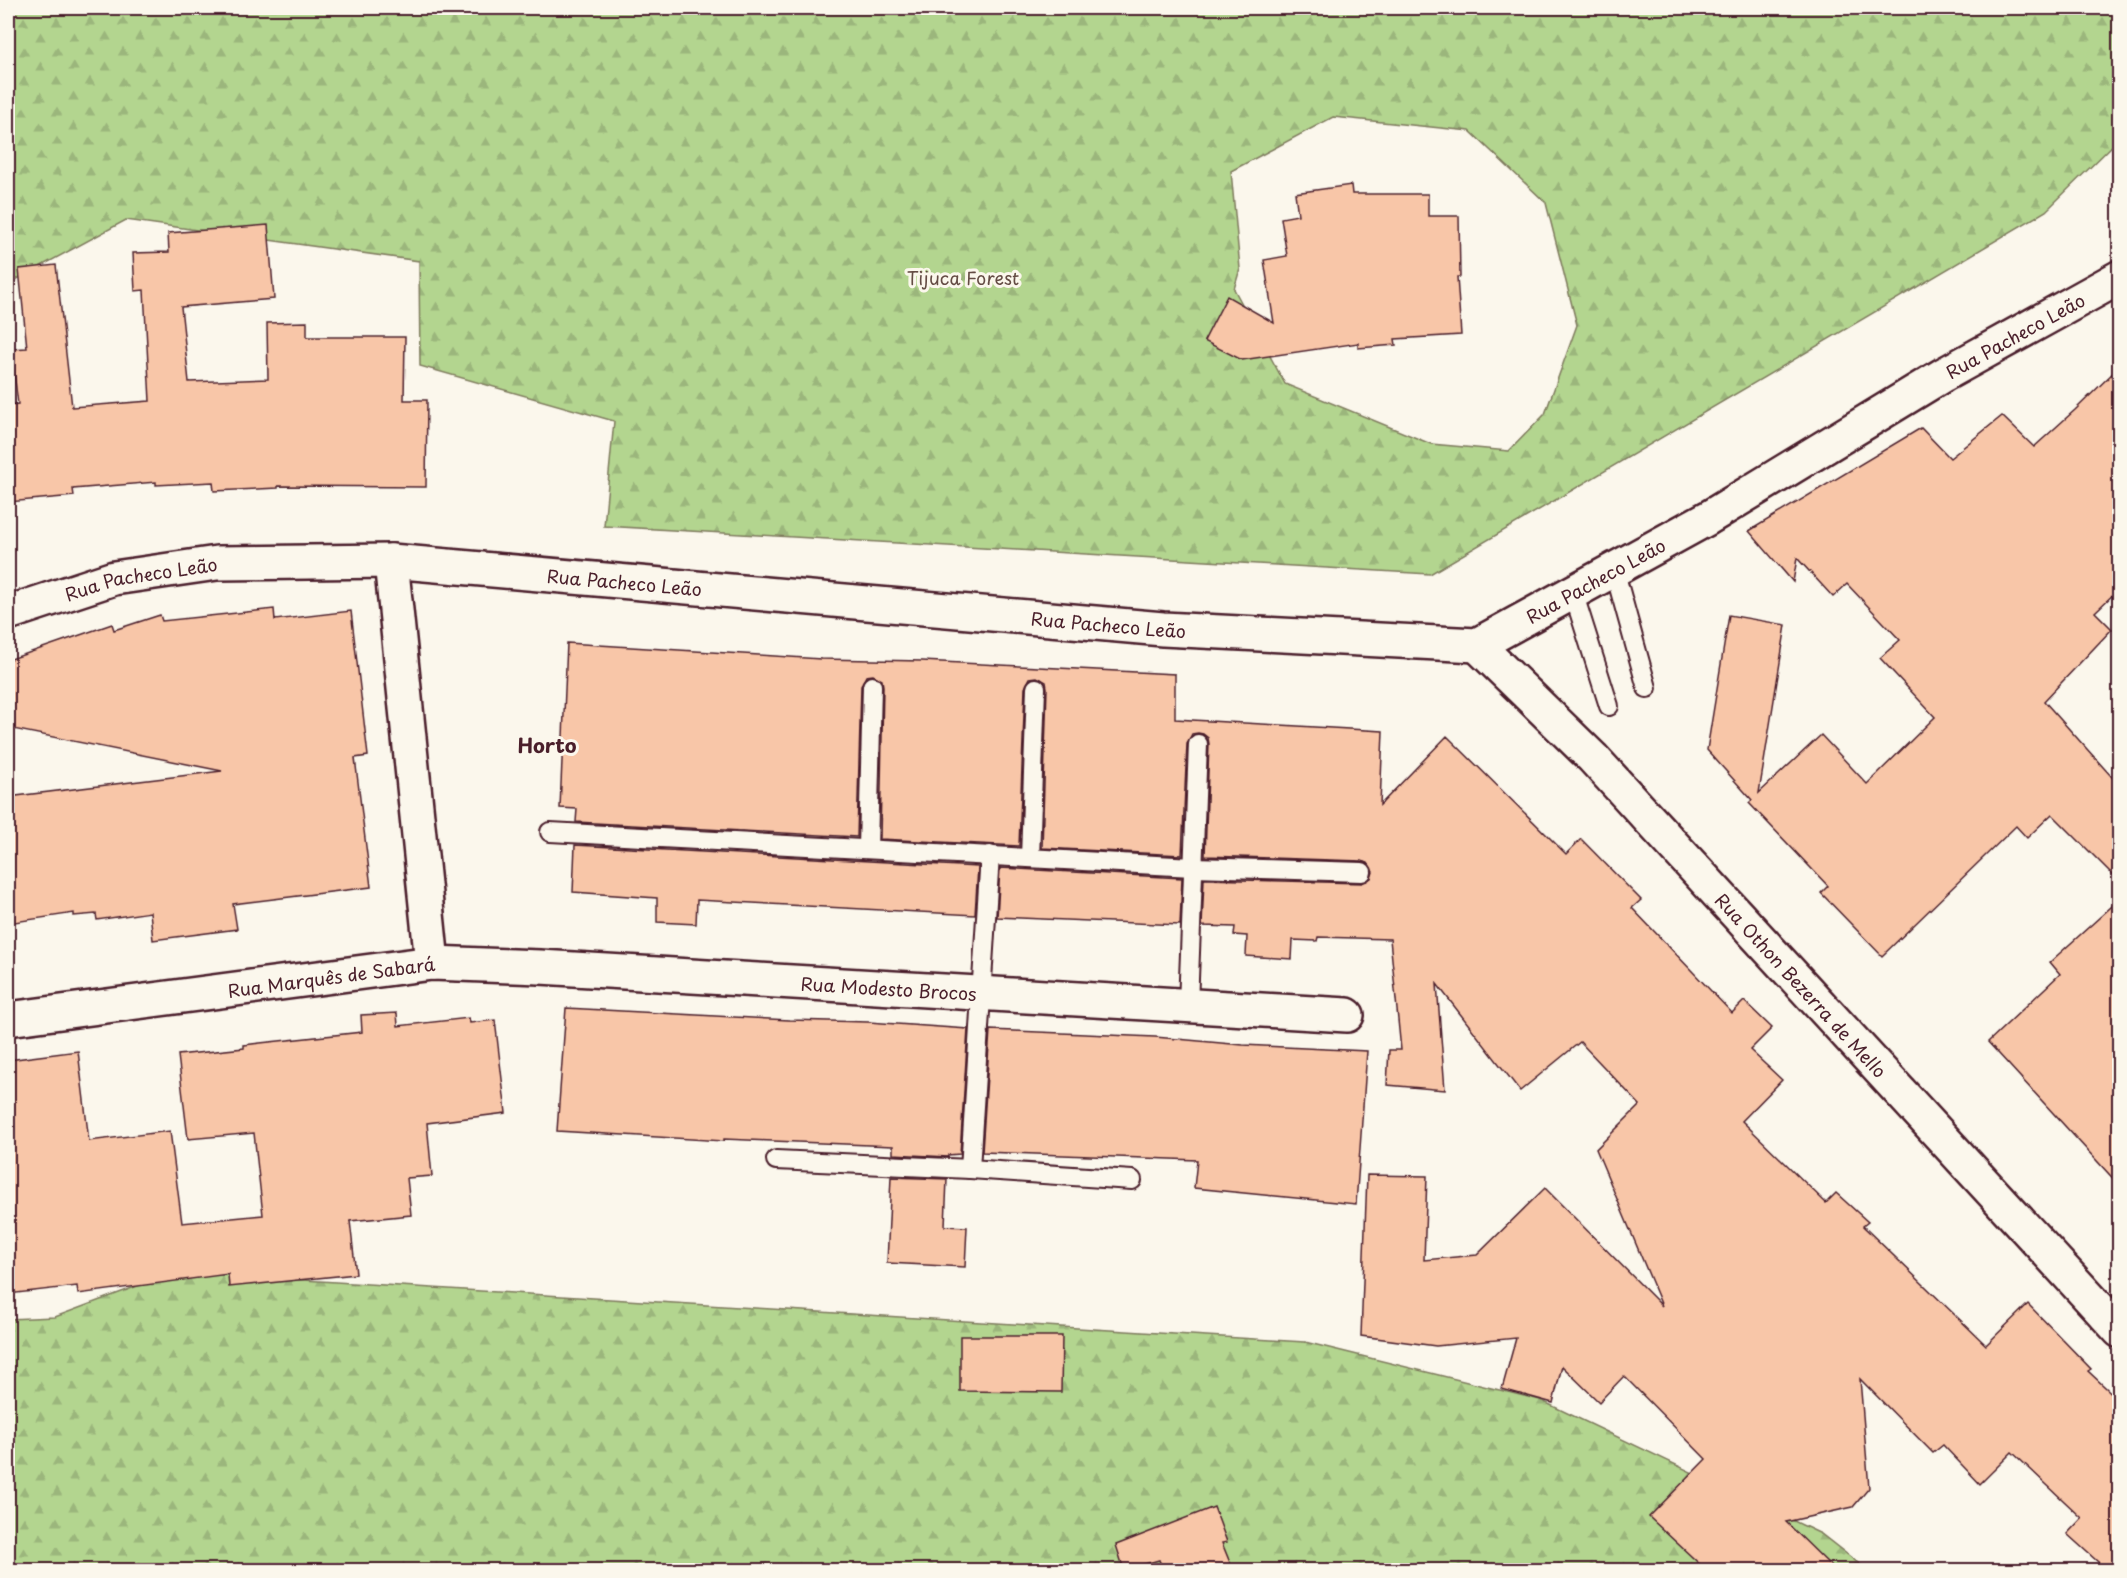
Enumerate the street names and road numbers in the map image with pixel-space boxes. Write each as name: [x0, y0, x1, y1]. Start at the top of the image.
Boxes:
street label: Rua Pacheco Leão: [1940, 286, 2089, 385]
street label: Rua Pacheco Leão: [1521, 531, 1670, 629]
street label: Rua Pacheco Leão: [61, 550, 219, 607]
street label: Rua Pacheco Leão: [546, 561, 703, 602]
street label: Rua Pacheco Leão: [1030, 604, 1187, 644]
street label: Rua Othon Bezerra de Mello: [1710, 886, 1894, 1083]
street label: Rua Marquês de Sabará: [226, 949, 437, 1003]
street label: Rua Modesto Brocos: [800, 969, 977, 1006]

